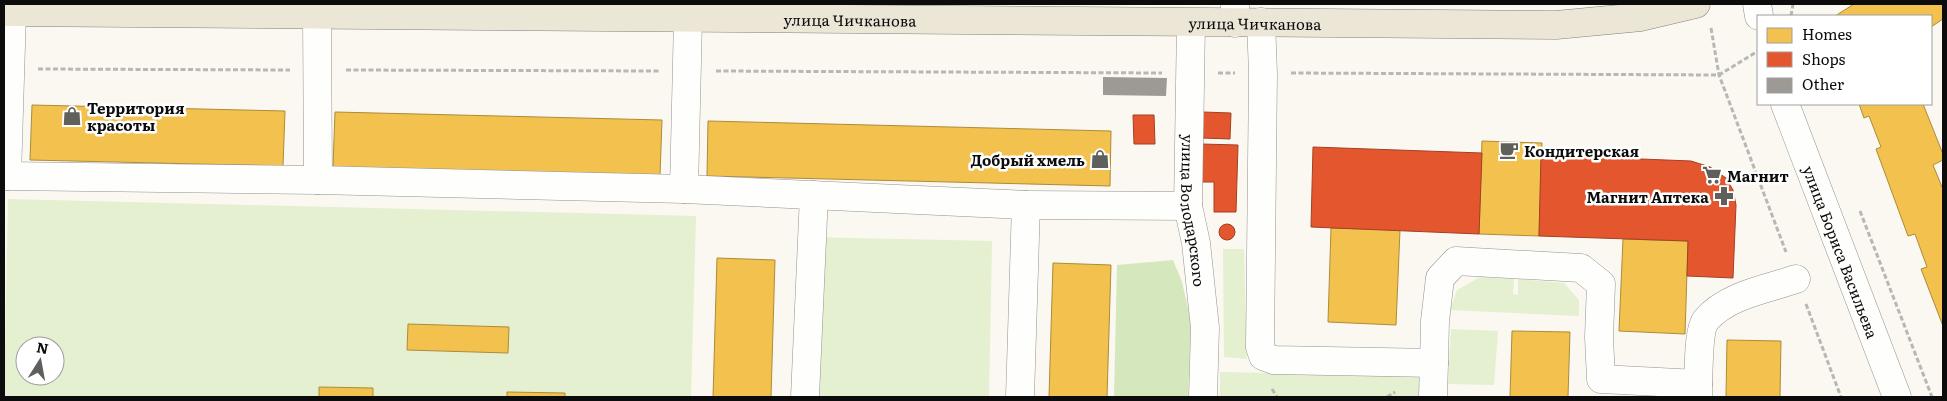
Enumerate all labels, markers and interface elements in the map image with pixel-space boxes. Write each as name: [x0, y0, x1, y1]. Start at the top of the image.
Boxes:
street label: улица Чичканова: [783, 7, 917, 31]
street label: улица Чичканова: [1188, 10, 1322, 35]
legend: [1757, 15, 1932, 105]
text: Homes: [1802, 22, 1852, 45]
text: Shops: [1802, 47, 1845, 70]
text: Other: [1802, 72, 1844, 95]
place label: Территория красоты: [87, 96, 185, 136]
shop icon: Территория красоты: [61, 105, 83, 127]
street label: улица Володарского: [1176, 134, 1212, 288]
cafe icon: Кондитерская: [1498, 139, 1520, 161]
place label: Кондитерская: [1524, 139, 1640, 162]
place label: Добрый хмель: [971, 148, 1085, 171]
shop icon: Добрый хмель: [1089, 148, 1111, 170]
street label: улица Бориса Васильева: [1798, 162, 1885, 342]
supermarket icon: Магнит: [1701, 164, 1723, 186]
place label: Магнит: [1727, 164, 1789, 187]
place label: Магнит Аптека: [1586, 185, 1709, 208]
pharmacy icon: Магнит Аптека: [1713, 185, 1735, 207]
north arrow: [15, 336, 65, 386]
text: N: [35, 336, 51, 358]

